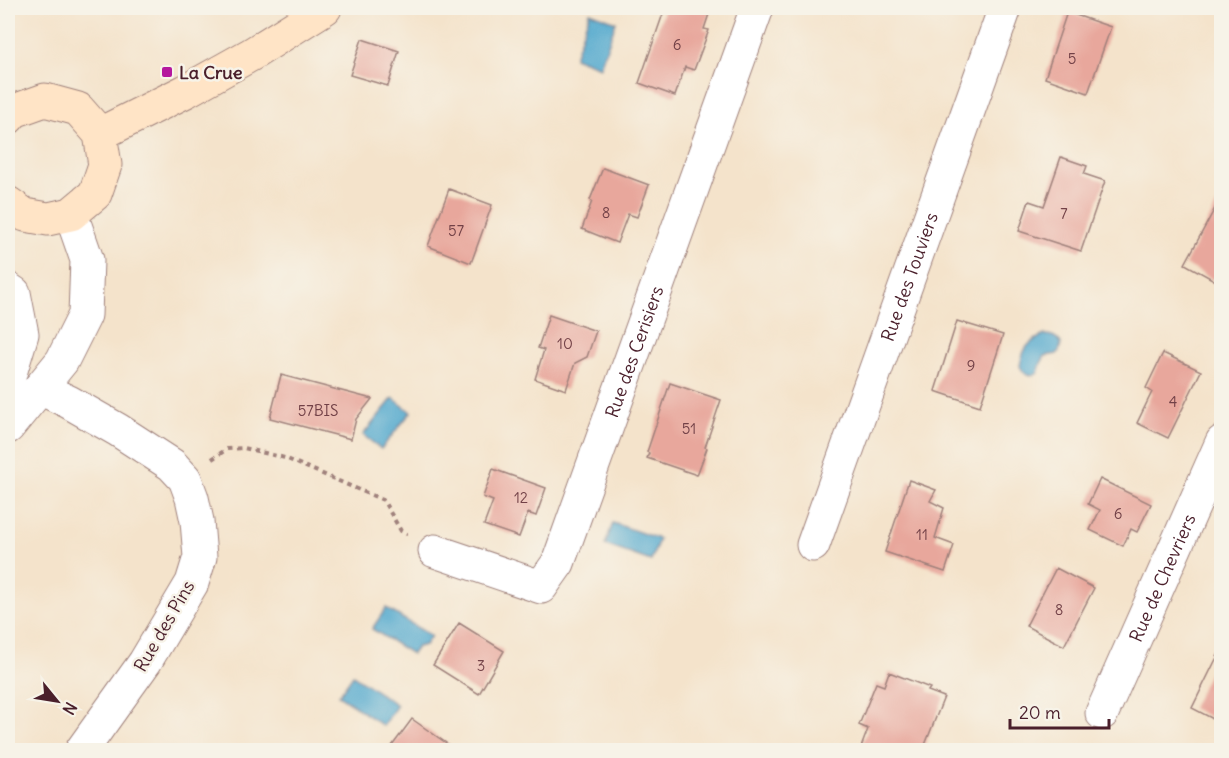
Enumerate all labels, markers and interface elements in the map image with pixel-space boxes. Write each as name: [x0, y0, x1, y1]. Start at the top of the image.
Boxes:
house number: 6: [673, 35, 681, 54]
house number: 5: [1068, 49, 1076, 68]
place label: La Crue: [179, 61, 243, 84]
marker: La Crue: [160, 65, 174, 79]
house number: 8: [602, 203, 610, 222]
house number: 7: [1060, 204, 1068, 223]
street label: Rue des Touviers: [875, 209, 943, 344]
house number: 57: [448, 221, 464, 240]
street label: Rue des Cerisiers: [600, 282, 668, 421]
house number: 10: [557, 334, 573, 353]
house number: 9: [967, 356, 975, 375]
house number: 4: [1169, 392, 1178, 411]
house number: 57BIS: [298, 401, 338, 420]
house number: 51: [682, 419, 696, 438]
house number: 12: [514, 488, 528, 507]
house number: 6: [1114, 504, 1122, 523]
street label: Rue de Chevriers: [1124, 510, 1200, 645]
house number: 11: [916, 525, 928, 544]
street label: Rue des Pins: [129, 576, 199, 676]
house number: 8: [1055, 600, 1063, 619]
house number: 3: [477, 656, 485, 675]
north arrow: [27, 671, 87, 731]
scale bar: [1010, 692, 1109, 730]
text: N: [59, 699, 81, 718]
text: 20 m: [1019, 701, 1061, 724]

